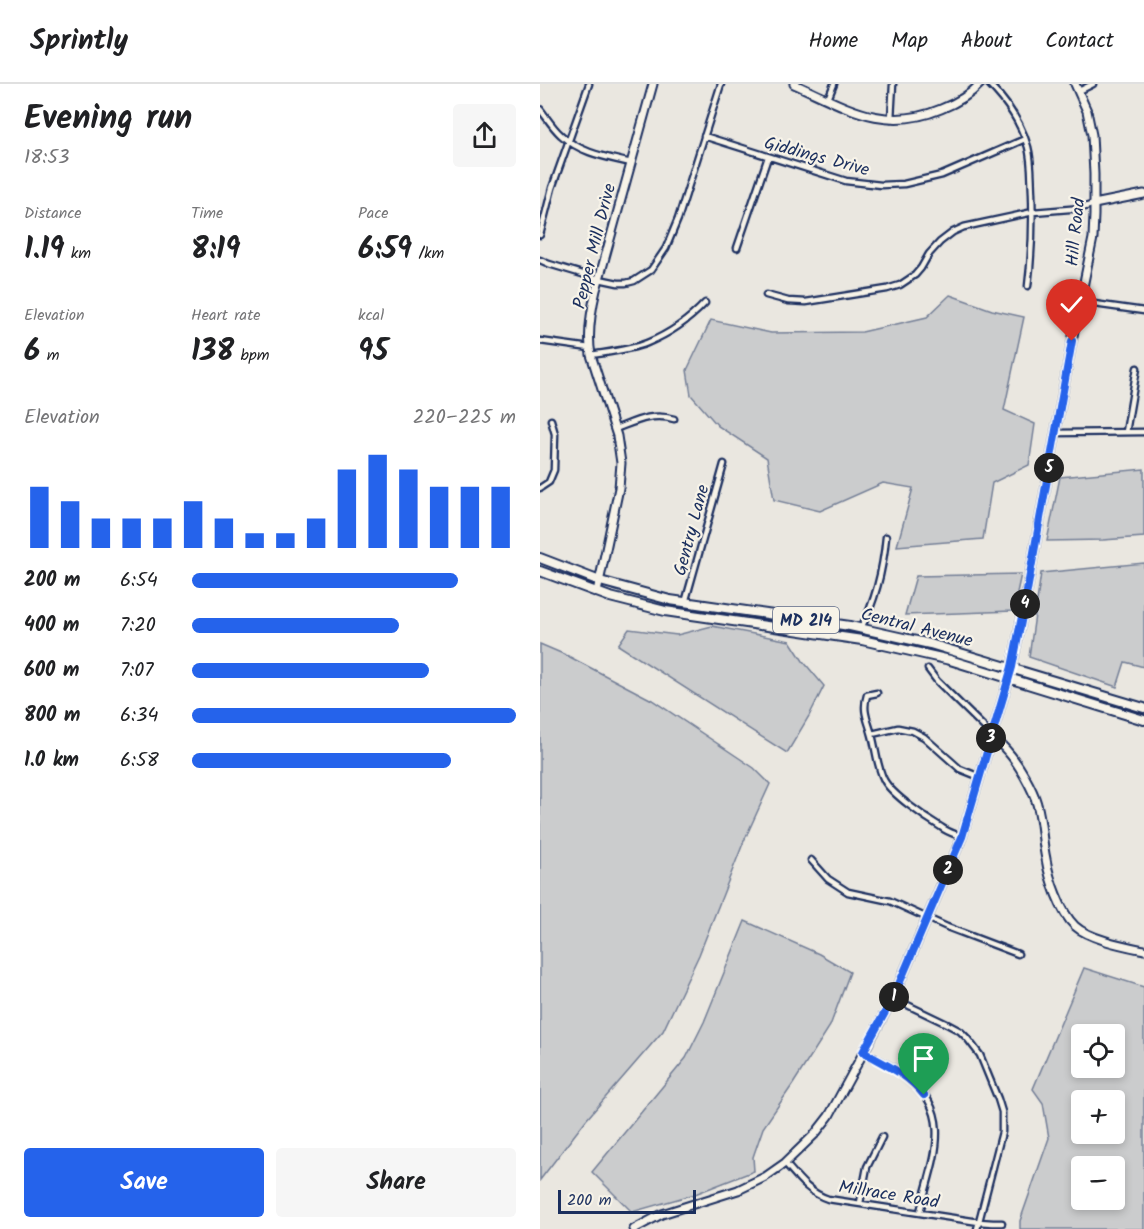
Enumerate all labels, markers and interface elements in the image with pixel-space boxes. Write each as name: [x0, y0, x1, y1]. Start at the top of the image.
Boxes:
text: Sprintly: [30, 19, 128, 64]
text: Home: [809, 25, 858, 58]
text: Map: [891, 25, 928, 58]
text: About: [961, 25, 1012, 58]
text: Contact: [1045, 25, 1114, 58]
text: Evening run: [24, 93, 192, 146]
button: share: [453, 104, 516, 167]
street label: Giddings Drive: [761, 129, 873, 185]
text: 18:53: [24, 142, 69, 174]
street label: Pepper Mill Drive: [566, 181, 625, 312]
street label: Hill Road: [1058, 196, 1095, 268]
text: Distance: [24, 201, 82, 226]
text: Time: [191, 201, 223, 226]
text: Pace: [358, 201, 389, 226]
text: 1.19: [24, 226, 64, 274]
text: 8:19: [191, 226, 240, 274]
text: 6:59: [358, 226, 412, 274]
text: km: [64, 241, 91, 266]
text: /km: [412, 241, 444, 266]
pin: [1046, 279, 1097, 341]
icon: check: [1055, 288, 1088, 321]
text: Elevation: [24, 303, 85, 328]
text: Heart rate: [191, 303, 261, 328]
text: kcal: [358, 303, 384, 328]
text: 6: [24, 328, 40, 376]
text: 138: [191, 328, 234, 376]
text: 95: [358, 328, 388, 376]
text: m: [40, 343, 59, 368]
text: bpm: [234, 343, 269, 368]
text: Elevation: [24, 402, 100, 434]
text: 220–225 m: [413, 402, 516, 434]
pin: 5: [1034, 453, 1064, 483]
text: 5: [1045, 455, 1053, 480]
street label: Gentry Lane: [666, 482, 719, 579]
text: 200 m: [24, 565, 80, 597]
text: 6:54: [120, 565, 158, 597]
pin: 4: [1010, 589, 1040, 619]
text: 4: [1021, 591, 1029, 616]
street label: Central Avenue: [858, 601, 976, 656]
road number: MD 214: [773, 607, 839, 633]
text: 400 m: [24, 610, 80, 642]
text: 7:20: [120, 610, 156, 642]
text: 600 m: [24, 655, 79, 687]
text: 7:07: [120, 655, 153, 687]
text: 800 m: [24, 700, 80, 732]
text: 6:34: [120, 700, 158, 732]
pin: 3: [976, 723, 1006, 753]
text: 3: [987, 725, 995, 750]
text: 1.0 km: [24, 745, 79, 777]
text: 6:58: [120, 745, 159, 777]
pin: 2: [933, 855, 963, 885]
text: 2: [943, 857, 953, 882]
pin: 1: [879, 982, 909, 1012]
text: 1: [892, 984, 896, 1009]
map controls: [1071, 1024, 1125, 1210]
button: locate: [1071, 1024, 1125, 1078]
pin: [898, 1033, 949, 1095]
icon: arrive: [907, 1042, 940, 1075]
button: +: [1071, 1090, 1125, 1144]
button: Save: [24, 1148, 264, 1217]
button: Share: [276, 1148, 516, 1217]
button: −: [1071, 1156, 1125, 1210]
street label: Millrace Road: [837, 1173, 942, 1218]
scale bar: [558, 1187, 696, 1214]
text: 200 m: [567, 1188, 611, 1213]

